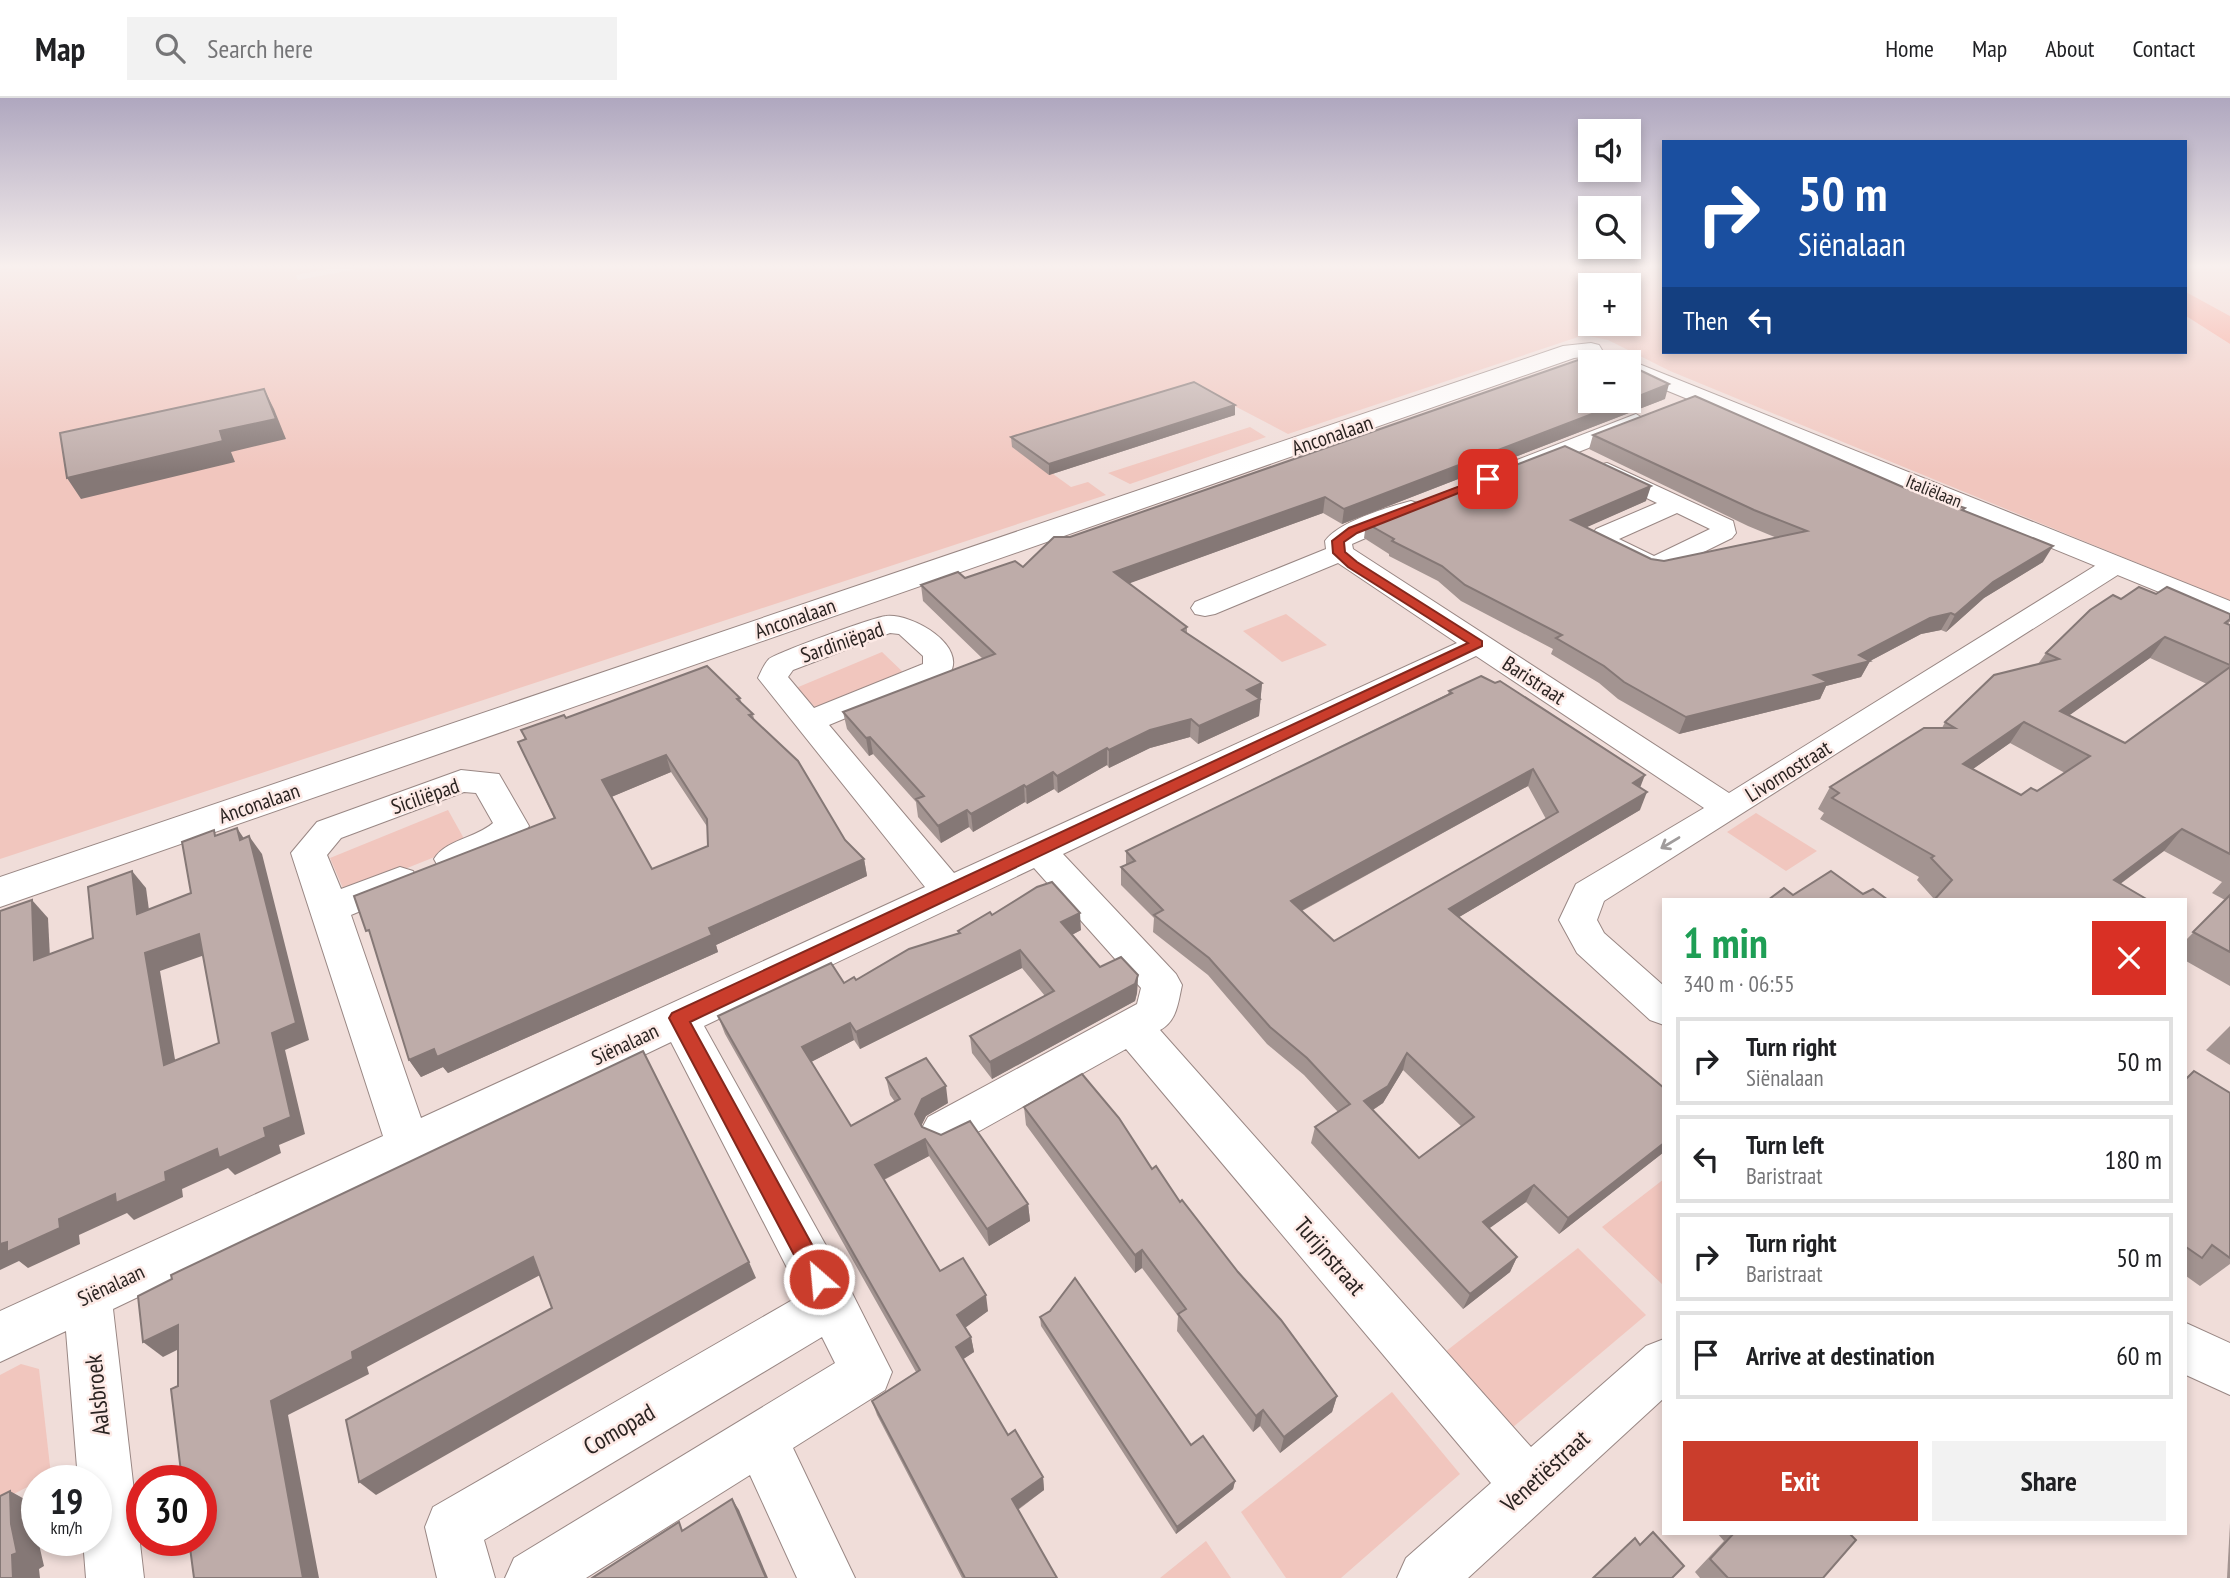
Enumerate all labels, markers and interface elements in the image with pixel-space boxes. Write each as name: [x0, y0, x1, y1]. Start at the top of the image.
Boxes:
search box: [127, 17, 617, 80]
text: Map: [35, 27, 85, 70]
icon: search: [151, 29, 189, 67]
text: Search here: [207, 32, 313, 65]
text: Home: [1885, 33, 1934, 64]
text: Map: [1972, 33, 2007, 64]
text: About: [2045, 33, 2094, 64]
text: Contact: [2132, 33, 2195, 64]
map controls: [1578, 119, 1641, 413]
button: sound: [1578, 119, 1641, 182]
text: 50 m: [1798, 161, 1887, 225]
icon: right: [1683, 168, 1774, 259]
button: search: [1578, 196, 1641, 259]
text: Siënalaan: [1798, 223, 1906, 265]
button: +: [1578, 273, 1641, 336]
icon: left: [1742, 301, 1780, 339]
text: Then: [1683, 304, 1728, 337]
button: −: [1578, 350, 1641, 413]
street label: Anconalaan: [1288, 409, 1376, 461]
pin: [1458, 449, 1518, 509]
icon: arrive: [1469, 460, 1507, 498]
street label: Italiëlaan: [1903, 469, 1965, 513]
street label: Anconalaan: [751, 592, 839, 644]
street label: Sardiniëpad: [797, 615, 887, 669]
street label: Baristraat: [1497, 650, 1571, 710]
street label: Livornostraat: [1740, 734, 1836, 808]
street label: Siciliëpad: [387, 772, 463, 820]
street label: Anconalaan: [215, 777, 303, 829]
one-way arrow: [1661, 836, 1680, 851]
text: 1 min: [1683, 915, 1768, 970]
button: close: [2092, 921, 2166, 995]
text: 340 m · 06:55: [1683, 969, 1795, 998]
street label: Siënalaan: [587, 1017, 663, 1071]
text: Turn right: [1746, 1030, 1837, 1063]
icon: right: [1687, 1042, 1725, 1080]
text: 50 m: [2116, 1045, 2162, 1078]
text: Siënalaan: [1746, 1063, 1824, 1092]
text: Turn left: [1746, 1128, 1824, 1161]
icon: left: [1687, 1140, 1725, 1178]
text: 180 m: [2104, 1143, 2162, 1176]
text: Baristraat: [1746, 1161, 1822, 1190]
street label: Turijnstraat: [1288, 1210, 1373, 1302]
text: Turn right: [1746, 1226, 1837, 1259]
icon: right: [1687, 1238, 1725, 1276]
text: 50 m: [2116, 1241, 2162, 1274]
position arrow: [782, 1242, 856, 1316]
street label: Siënalaan: [73, 1258, 149, 1312]
text: Baristraat: [1746, 1259, 1822, 1288]
icon: arrive: [1687, 1336, 1725, 1374]
text: Arrive at destination: [1746, 1339, 1935, 1372]
text: 60 m: [2116, 1339, 2162, 1372]
street label: Aalsbroek: [77, 1352, 117, 1437]
street label: Comopad: [578, 1396, 660, 1462]
street label: Venetiëstraat: [1493, 1423, 1596, 1520]
button: Exit: [1683, 1441, 1918, 1521]
button: Share: [1932, 1441, 2166, 1521]
speed limit sign: 30: [126, 1465, 217, 1556]
text: 19: [50, 1478, 83, 1524]
text: km/h: [51, 1516, 82, 1539]

